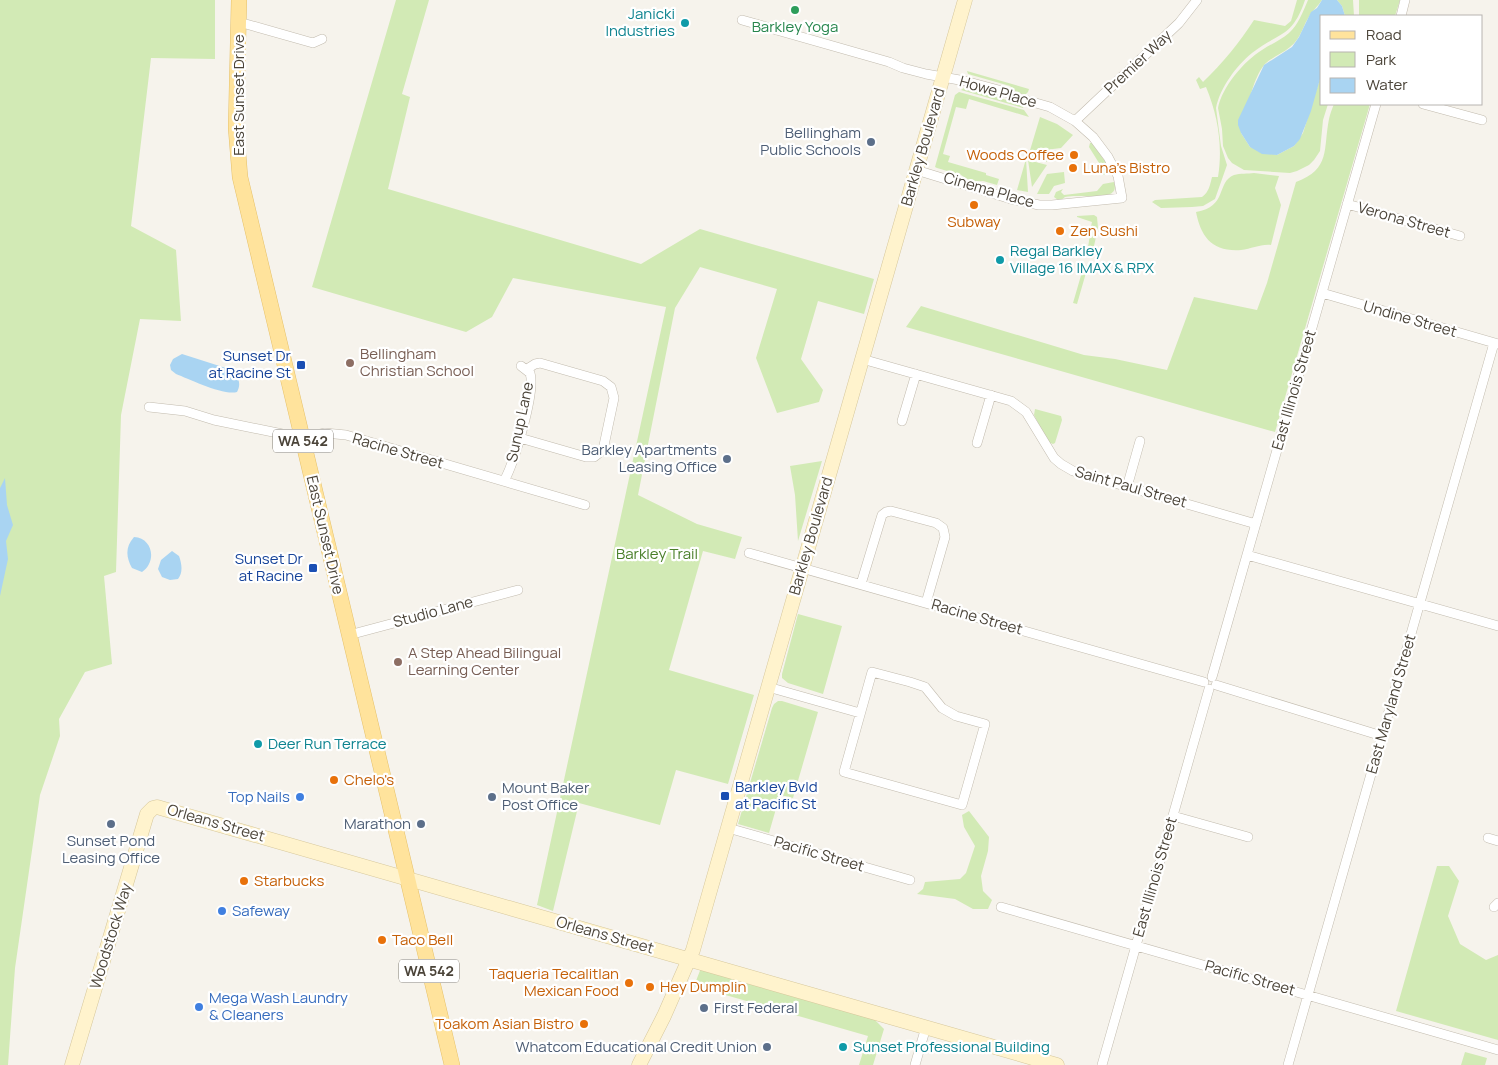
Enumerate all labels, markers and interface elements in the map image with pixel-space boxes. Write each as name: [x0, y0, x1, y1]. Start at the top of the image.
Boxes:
place label: Janicki Industries: [605, 3, 675, 41]
marker: Barkley Yoga: [789, 4, 801, 16]
legend: [1320, 15, 1483, 105]
place label: Barkley Yoga: [752, 16, 838, 37]
marker: Janicki Industries: [679, 17, 691, 29]
text: Road: [1366, 24, 1402, 45]
street label: Premier Way: [1099, 25, 1176, 98]
street label: East Sunset Drive: [228, 34, 249, 156]
text: Park: [1366, 49, 1396, 70]
street label: Howe Place: [957, 70, 1039, 113]
text: Water: [1366, 74, 1408, 95]
street label: Barkley Boulevard: [896, 85, 949, 208]
place label: Bellingham Public Schools: [760, 122, 861, 160]
marker: Bellingham Public Schools: [865, 136, 877, 148]
place label: Woods Coffee: [967, 144, 1064, 165]
marker: Woods Coffee: [1068, 149, 1080, 161]
place label: Luna's Bistro: [1083, 157, 1170, 178]
marker: Luna's Bistro: [1067, 162, 1079, 174]
street label: Cinema Place: [941, 167, 1037, 213]
street label: Verona Street: [1355, 196, 1453, 243]
marker: Subway: [968, 199, 980, 211]
place label: Subway: [947, 211, 1001, 232]
place label: Zen Sushi: [1070, 220, 1138, 241]
marker: Zen Sushi: [1054, 225, 1066, 237]
place label: Regal Barkley Village 16 IMAX & RPX: [1010, 240, 1154, 278]
marker: Regal Barkley Village 16 IMAX & RPX: [994, 254, 1006, 266]
street label: Undine Street: [1361, 295, 1459, 342]
street label: East Illinois Street: [1266, 327, 1321, 452]
place label: Bellingham Christian School: [360, 343, 474, 381]
place label: Sunset Dr at Racine St: [208, 345, 292, 383]
marker: Bellingham Christian School: [344, 357, 356, 369]
marker: Sunset Dr at Racine St: [295, 359, 307, 371]
street label: Sunup Lane: [501, 380, 538, 464]
street label: Racine Street: [350, 427, 446, 474]
road number: WA 542: [273, 430, 333, 452]
place label: Barkley Apartments Leasing Office: [581, 439, 717, 477]
marker: Barkley Apartments Leasing Office: [721, 453, 733, 465]
street label: Saint Paul Street: [1073, 461, 1190, 513]
street label: East Sunset Drive: [302, 473, 349, 597]
street label: Barkley Boulevard: [784, 474, 837, 597]
park label: Barkley Trail: [616, 543, 698, 564]
place label: Sunset Dr at Racine: [235, 548, 304, 586]
marker: Sunset Dr at Racine: [307, 562, 319, 574]
street label: Studio Lane: [391, 591, 475, 632]
street label: Racine Street: [929, 593, 1025, 640]
street label: East Maryland Street: [1361, 631, 1421, 776]
place label: A Step Ahead Bilingual Learning Center: [408, 642, 561, 680]
marker: A Step Ahead Bilingual Learning Center: [392, 656, 404, 668]
place label: Deer Run Terrace: [268, 733, 387, 754]
marker: Deer Run Terrace: [252, 738, 264, 750]
place label: Chelo's: [344, 769, 394, 790]
marker: Chelo's: [328, 774, 340, 786]
place label: Barkley Bvld at Pacific St: [735, 776, 818, 814]
place label: Mount Baker Post Office: [502, 777, 590, 815]
place label: Top Nails: [228, 786, 290, 807]
marker: Barkley Bvld at Pacific St: [719, 790, 731, 802]
marker: Top Nails: [294, 791, 306, 803]
marker: Mount Baker Post Office: [486, 791, 498, 803]
street label: Orleans Street: [165, 799, 267, 846]
place label: Marathon: [344, 813, 411, 834]
street label: East Illinois Street: [1127, 814, 1182, 939]
marker: Sunset Pond Leasing Office: [105, 818, 117, 830]
marker: Marathon: [415, 818, 427, 830]
place label: Sunset Pond Leasing Office: [62, 830, 160, 868]
street label: Pacific Street: [772, 831, 867, 876]
place label: Starbucks: [254, 870, 324, 891]
marker: Starbucks: [238, 875, 250, 887]
street label: Woodstock Way: [84, 880, 137, 992]
place label: Safeway: [232, 900, 290, 921]
marker: Safeway: [216, 905, 228, 917]
street label: Orleans Street: [554, 911, 656, 958]
place label: Taco Bell: [392, 929, 453, 950]
marker: Taco Bell: [376, 934, 388, 946]
street label: Pacific Street: [1203, 955, 1298, 1000]
road number: WA 542: [399, 959, 459, 982]
place label: Taqueria Tecalitlan Mexican Food: [489, 963, 619, 1001]
place label: Hey Dumplin: [660, 976, 746, 997]
marker: Taqueria Tecalitlan Mexican Food: [623, 977, 635, 989]
marker: Hey Dumplin: [644, 981, 656, 993]
place label: Mega Wash Laundry & Cleaners: [209, 987, 348, 1025]
place label: First Federal: [714, 997, 798, 1018]
marker: Mega Wash Laundry & Cleaners: [193, 1001, 205, 1013]
marker: First Federal: [698, 1002, 710, 1014]
place label: Toakom Asian Bistro: [435, 1013, 574, 1034]
marker: Toakom Asian Bistro: [578, 1018, 590, 1030]
place label: Whatcom Educational Credit Union: [515, 1036, 757, 1057]
place label: Sunset Professional Building: [853, 1036, 1050, 1057]
marker: Whatcom Educational Credit Union: [761, 1041, 773, 1053]
marker: Sunset Professional Building: [837, 1041, 849, 1053]

